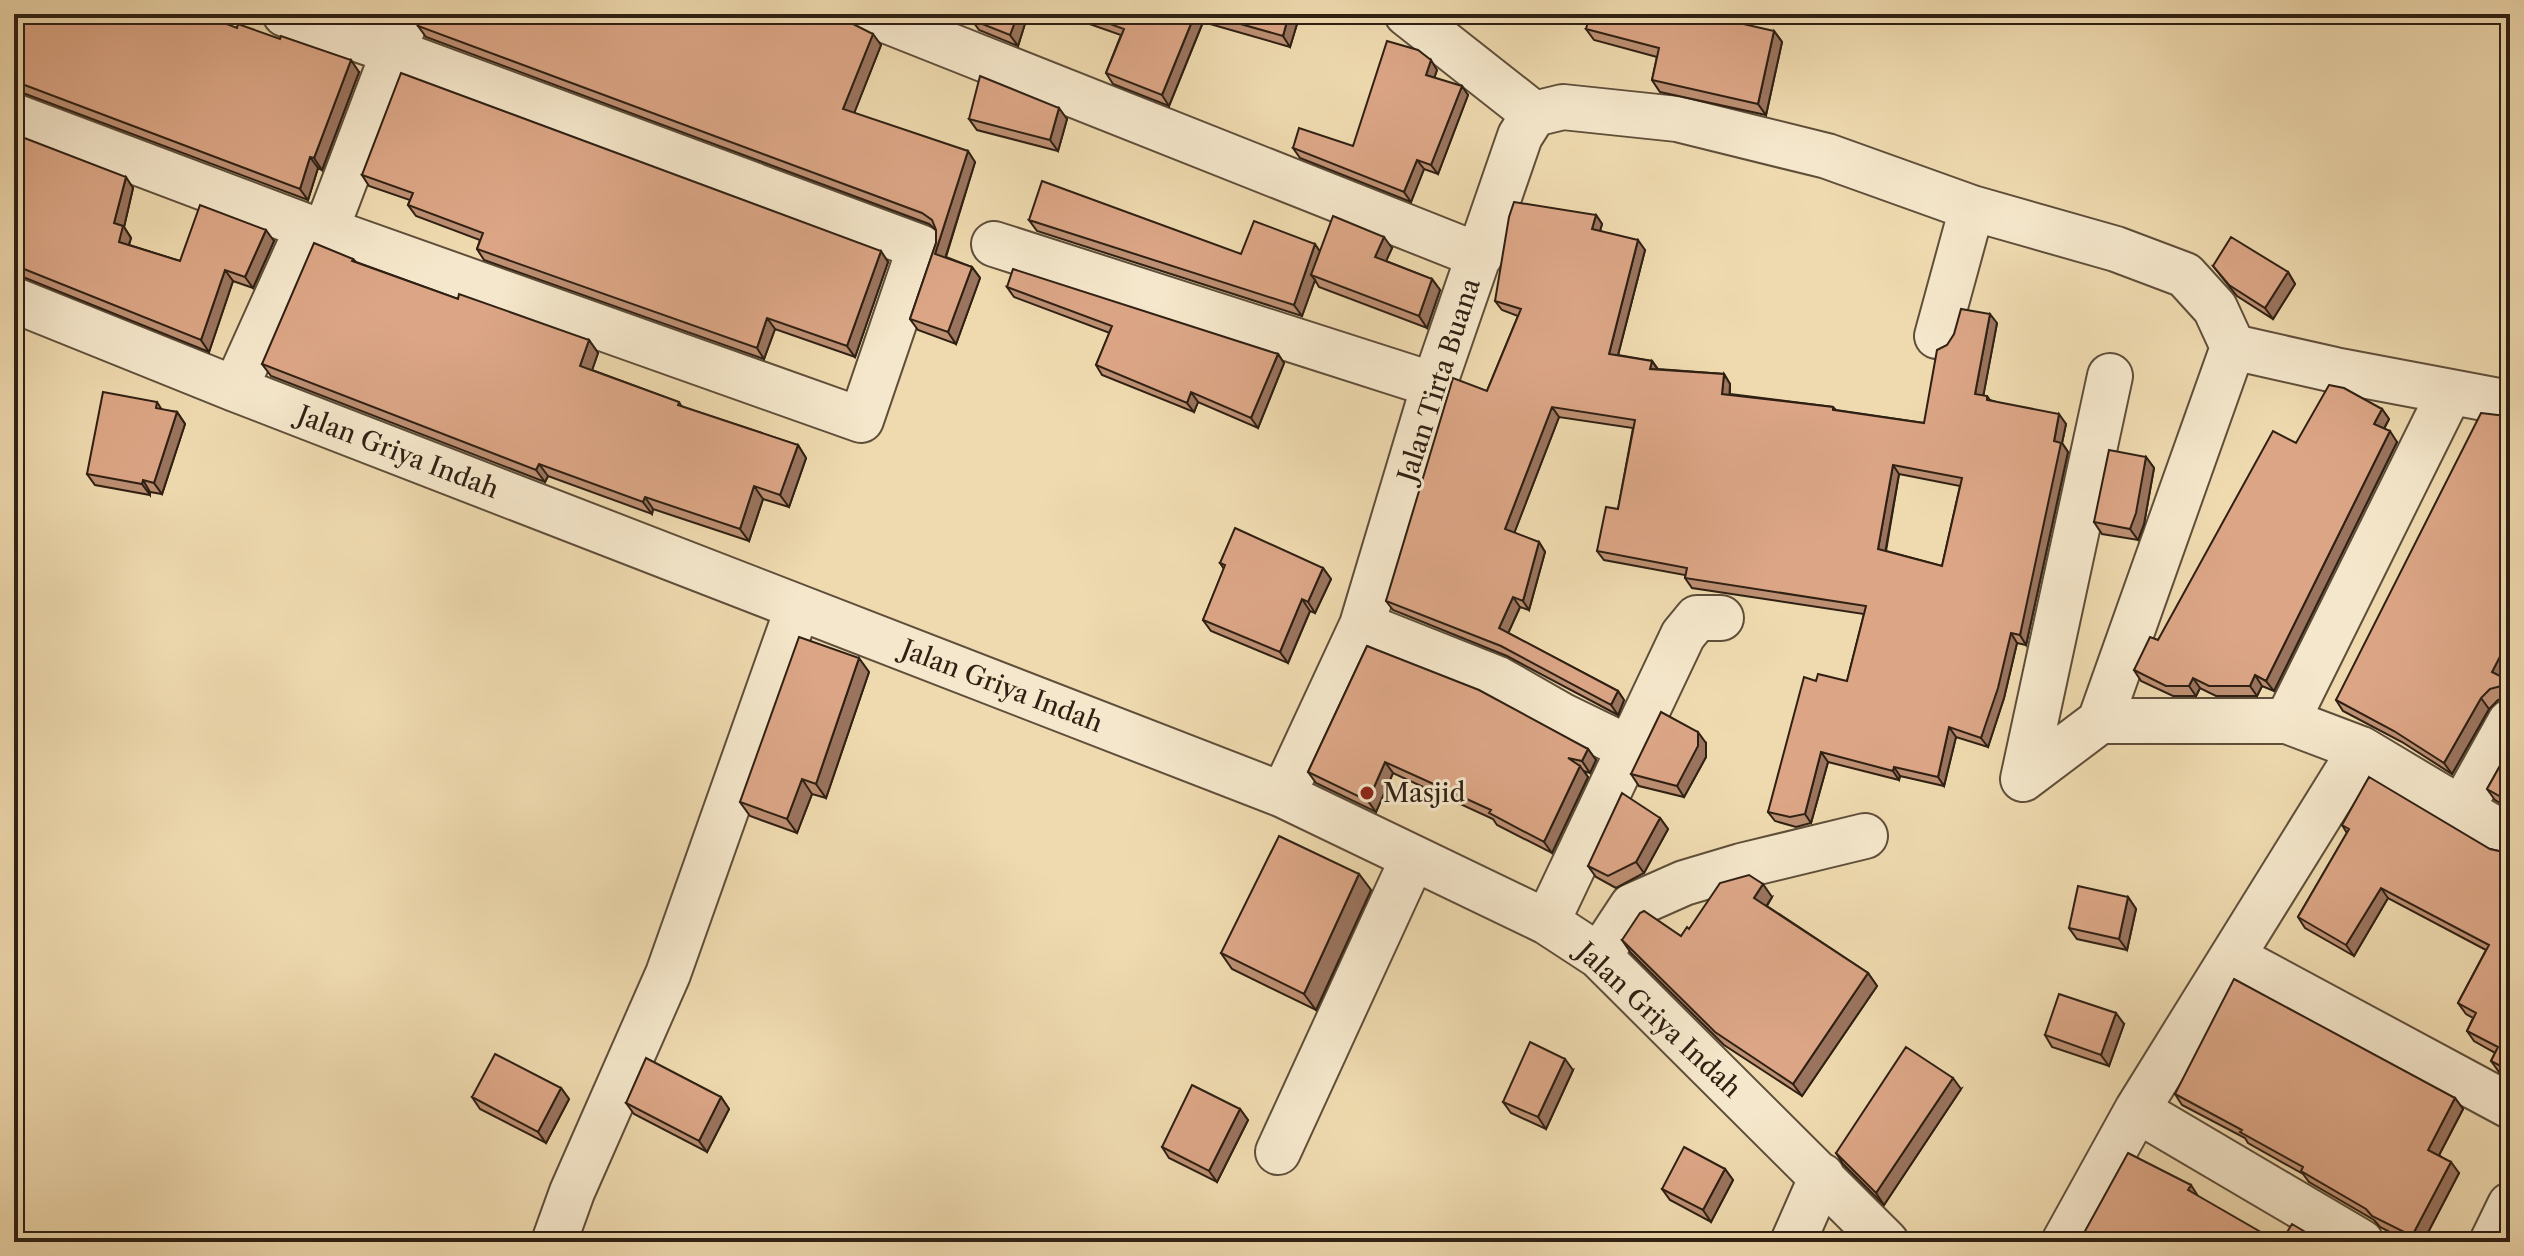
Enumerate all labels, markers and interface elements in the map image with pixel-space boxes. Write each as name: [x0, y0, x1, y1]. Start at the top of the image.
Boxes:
street label: Jalan Tirta Buana: [1390, 274, 1487, 490]
street label: Jalan Griya Indah: [289, 398, 503, 505]
street label: Jalan Griya Indah: [893, 632, 1107, 739]
place label: Masjid: [1383, 777, 1465, 809]
marker: Masjid: [1358, 784, 1376, 802]
street label: Jalan Griya Indah: [1567, 933, 1748, 1104]

